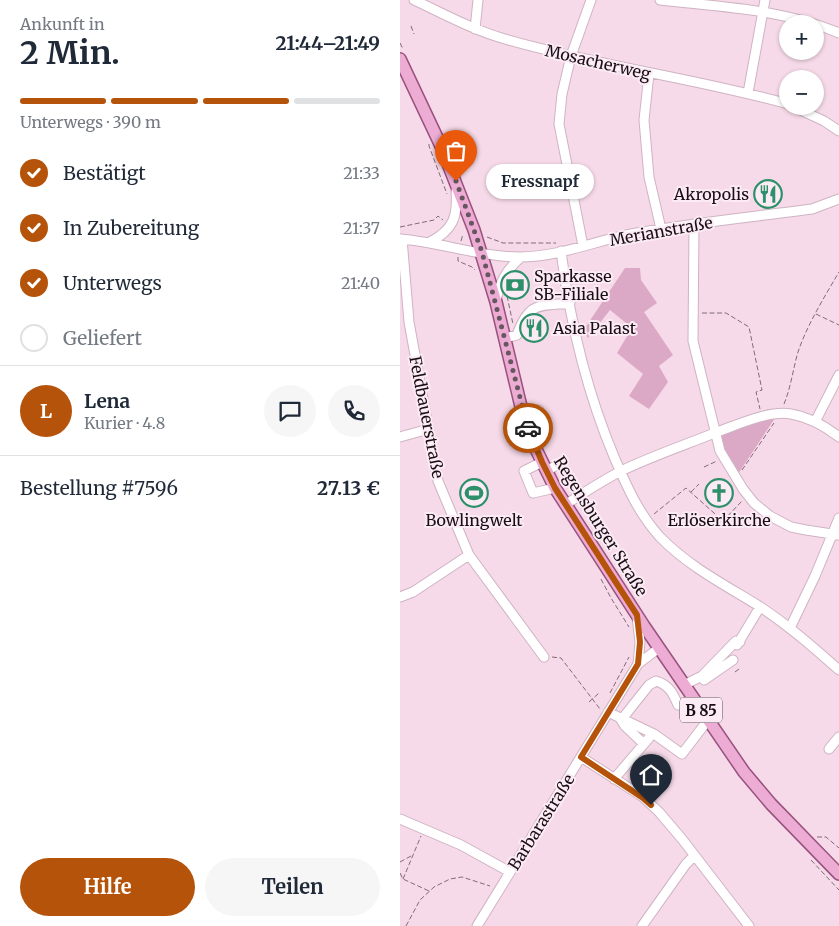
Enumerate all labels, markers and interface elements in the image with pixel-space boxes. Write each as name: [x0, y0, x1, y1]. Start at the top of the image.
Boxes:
text: Ankunft in: [20, 14, 105, 34]
map controls: [779, 15, 824, 115]
button: +: [779, 15, 824, 60]
text: 21:44–21:49: [276, 31, 380, 55]
text: 2 Min.: [20, 33, 120, 73]
street label: Mosacherweg: [543, 40, 653, 84]
button: −: [779, 70, 824, 115]
text: Unterwegs · 390 m: [20, 112, 161, 132]
pin: [435, 130, 477, 181]
icon: bag: [442, 137, 470, 165]
icon: check: [20, 159, 48, 187]
text: Bestätigt: [63, 161, 146, 185]
text: 21:33: [343, 163, 380, 183]
callout: Fressnapf: [486, 164, 594, 198]
text: Fressnapf: [501, 171, 579, 191]
restaurant icon: Akropolis: [753, 179, 783, 209]
place label: Akropolis: [673, 184, 749, 204]
street label: Merianstraße: [608, 212, 714, 250]
icon: check: [20, 214, 48, 242]
text: In Zubereitung: [63, 216, 199, 240]
text: 21:37: [343, 218, 380, 238]
place label: Sparkasse SB-Filiale: [534, 266, 612, 304]
icon: check: [20, 269, 48, 297]
bank icon: Sparkasse SB-Filiale: [500, 270, 530, 300]
text: Unterwegs: [63, 271, 162, 295]
text: 21:40: [341, 273, 380, 293]
restaurant icon: Asia Palast: [519, 313, 549, 343]
place label: Asia Palast: [552, 318, 637, 338]
text: Geliefert: [63, 326, 142, 350]
street label: Feldbauerstraße: [405, 354, 449, 480]
button: chat: [264, 385, 316, 437]
button: phone: [328, 385, 380, 437]
text: Lena: [84, 389, 130, 413]
text: L: [40, 399, 52, 423]
courier: [503, 403, 553, 453]
text: Kurier · 4.8: [84, 413, 165, 433]
icon: car: [514, 414, 542, 442]
street label: Regensburger Straße: [550, 452, 652, 600]
text: Bestellung #7596: [20, 476, 178, 500]
text: 27.13 €: [317, 476, 380, 500]
sports icon: Bowlingwelt: [459, 478, 489, 508]
church icon: Erlöserkirche: [704, 478, 734, 508]
place label: Bowlingwelt: [425, 510, 523, 530]
place label: Erlöserkirche: [667, 510, 771, 530]
road number: B 85: [680, 698, 722, 722]
pin: [630, 754, 672, 805]
icon: home: [637, 761, 665, 789]
street label: Barbarastraße: [504, 770, 578, 874]
button: Hilfe: [20, 858, 195, 916]
button: Teilen: [205, 858, 380, 916]

